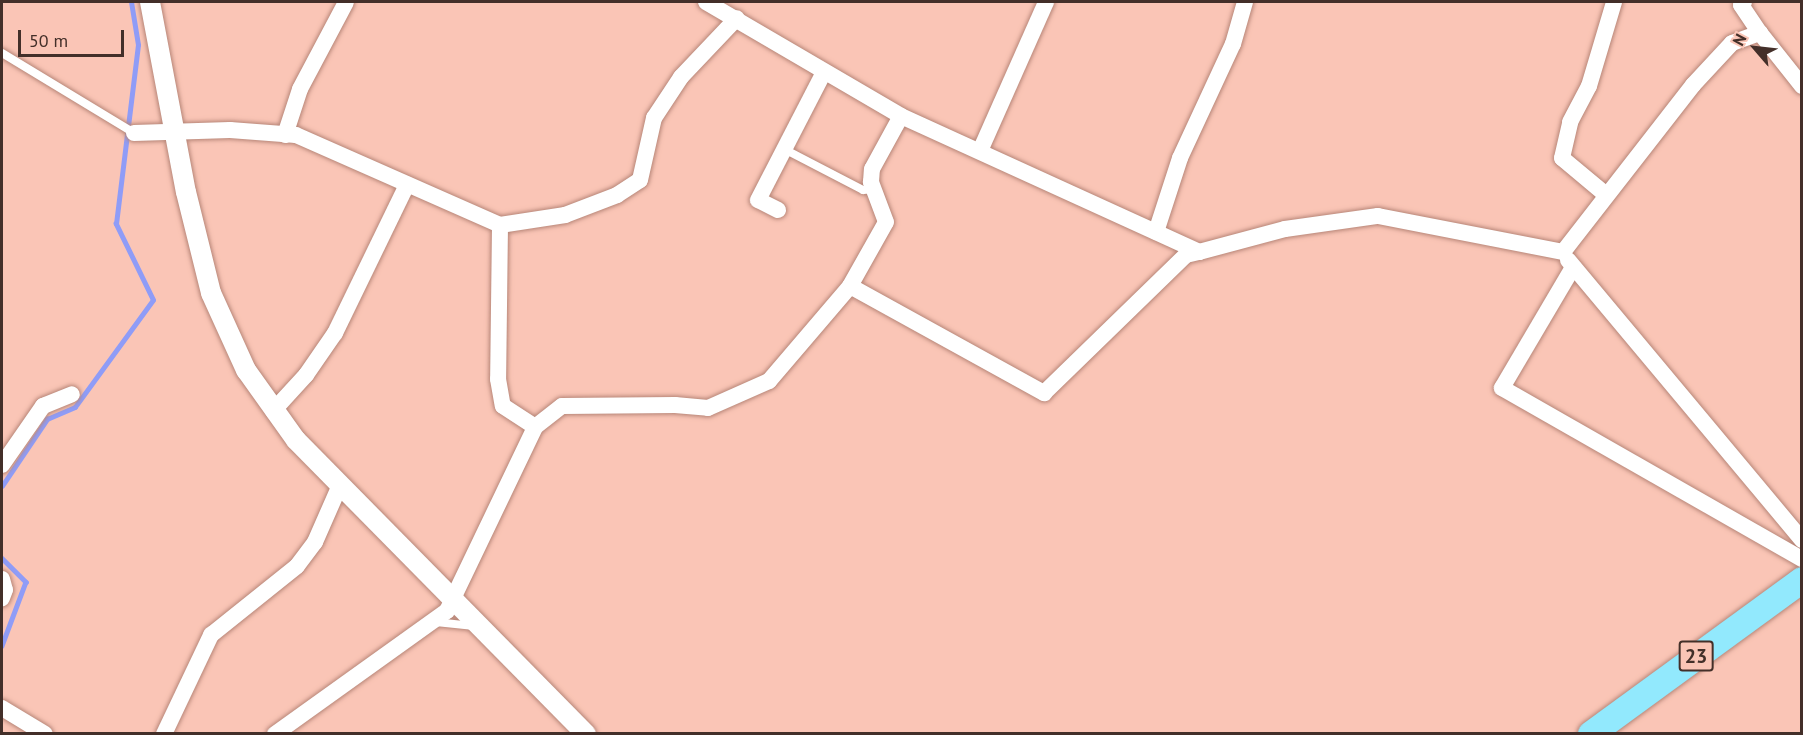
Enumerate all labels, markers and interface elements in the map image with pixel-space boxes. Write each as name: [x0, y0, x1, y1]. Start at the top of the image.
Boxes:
scale bar: [21, 18, 128, 56]
north arrow: [1725, 18, 1785, 78]
text: 50 m: [29, 29, 68, 52]
text: N: [1728, 30, 1750, 49]
road number: 23: [1678, 639, 1714, 673]

